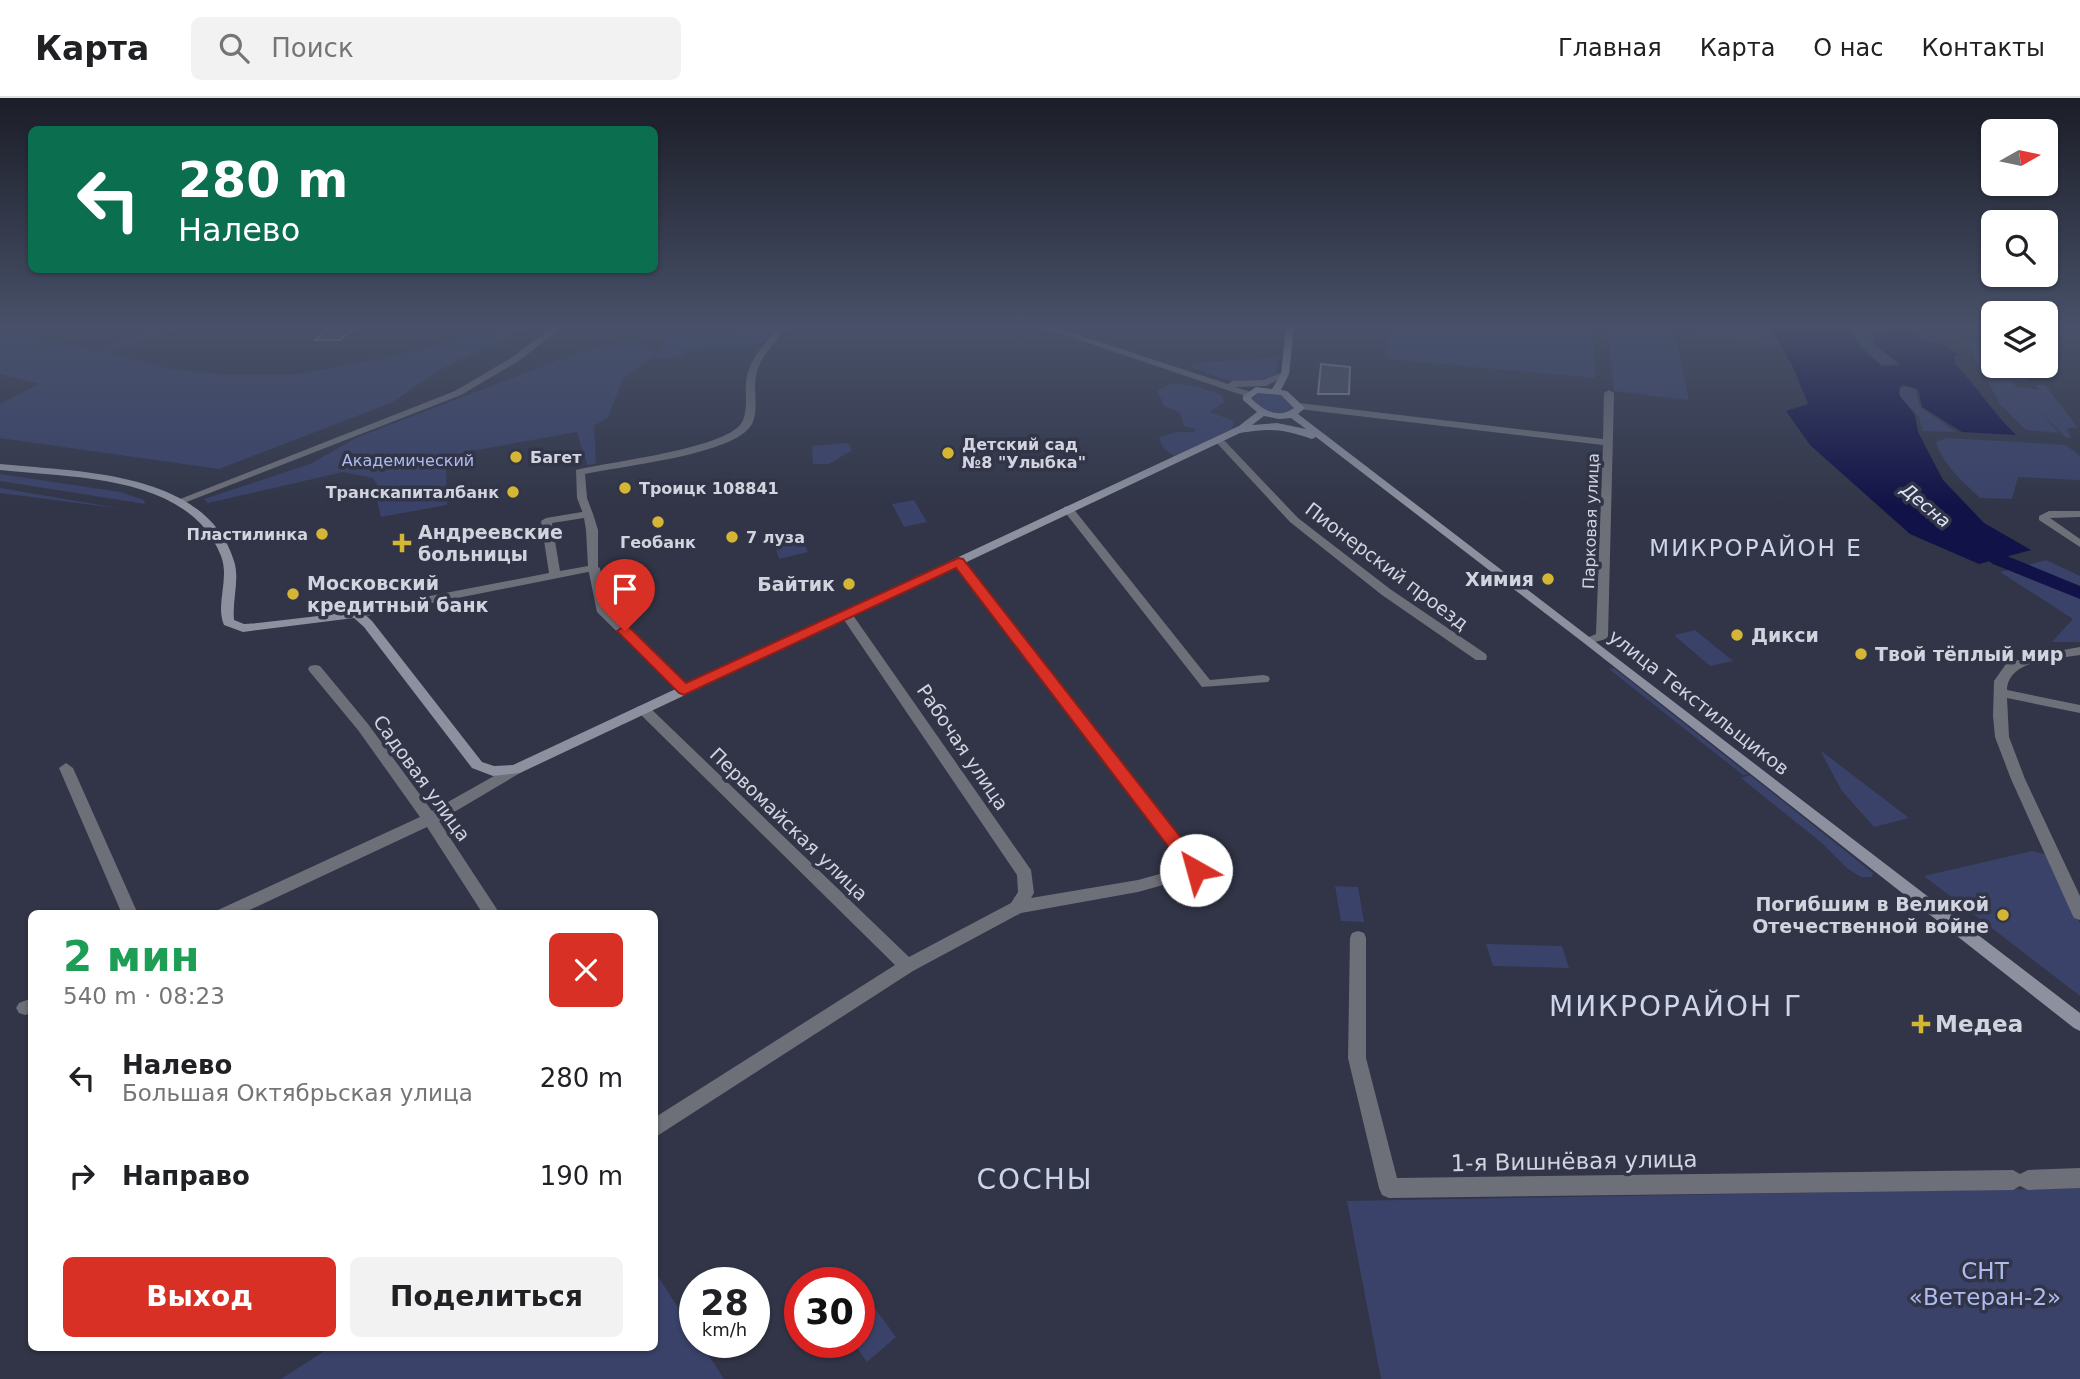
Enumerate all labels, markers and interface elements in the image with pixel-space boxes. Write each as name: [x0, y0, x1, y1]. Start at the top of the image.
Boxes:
search box: [191, 17, 681, 80]
text: Карта: [35, 29, 149, 68]
icon: search: [215, 29, 253, 67]
text: Поиск: [271, 33, 354, 63]
text: Главная: [1558, 34, 1662, 62]
text: Карта: [1700, 34, 1775, 62]
text: О нас: [1813, 34, 1883, 62]
text: Контакты: [1921, 34, 2045, 62]
north arrow: [1981, 119, 2058, 196]
map controls: [1981, 119, 2058, 378]
text: 280 m: [178, 152, 348, 209]
icon: left: [63, 154, 154, 245]
button: search: [1981, 210, 2058, 287]
text: Налево: [178, 211, 300, 249]
button: layers: [1981, 301, 2058, 378]
place label: Детский сад №8 "Улыбка": [962, 435, 1086, 472]
marker: Детский сад №8 "Улыбка": [940, 445, 956, 461]
place label: Багет: [530, 448, 582, 467]
marker: Багет: [508, 449, 524, 465]
park label: Академический: [342, 451, 474, 470]
street label: Парковая улица: [1579, 453, 1603, 589]
water label: Десна: [1896, 478, 1955, 532]
place label: Троицк 108841: [639, 479, 779, 498]
marker: Троицк 108841: [617, 480, 633, 496]
place label: Транскапиталбанк: [326, 483, 499, 502]
marker: Транскапиталбанк: [505, 484, 521, 500]
street label: Пионерский проезд: [1301, 498, 1473, 634]
marker: Геобанк: [650, 514, 666, 530]
place label: Андреевские больницы: [418, 521, 563, 565]
place label: Пластилинка: [186, 525, 308, 544]
marker: Пластилинка: [314, 526, 330, 542]
place label: 7 луза: [746, 528, 805, 547]
marker: 7 луза: [724, 529, 740, 545]
marker: Андреевские больницы: [392, 533, 412, 553]
place label: Геобанк: [620, 533, 696, 552]
district label: МИКРОРАЙОН Е: [1649, 534, 1863, 561]
pin: [595, 559, 655, 631]
place label: Химия: [1465, 568, 1534, 590]
icon: arrive: [606, 570, 644, 608]
marker: Химия: [1540, 571, 1556, 587]
place label: Московский кредитный банк: [307, 572, 489, 616]
place label: Байтик: [757, 573, 835, 595]
marker: Байтик: [841, 576, 857, 592]
marker: Московский кредитный банк: [285, 586, 301, 602]
place label: Дикси: [1751, 624, 1819, 646]
street label: улица Текстильщиков: [1604, 625, 1794, 779]
marker: Дикси: [1729, 627, 1745, 643]
place label: Твой тёплый мир: [1875, 643, 2063, 665]
marker: Твой тёплый мир: [1853, 646, 1869, 662]
street label: Рабочая улица: [913, 680, 1013, 814]
street label: Садовая улица: [369, 711, 475, 845]
street label: Первомайская улица: [706, 743, 872, 905]
position arrow: [1159, 833, 1233, 907]
place label: Погибшим в Великой Отечественной войне: [1752, 893, 1989, 937]
marker: Погибшим в Великой Отечественной войне: [1995, 907, 2011, 923]
text: 2 мин: [63, 932, 200, 981]
button: close: [549, 933, 623, 1007]
text: 540 m · 08:23: [63, 983, 225, 1009]
district label: МИКРОРАЙОН Г: [1549, 989, 1803, 1023]
place label: Медеа: [1935, 1011, 2023, 1037]
marker: Медеа: [1913, 1016, 1929, 1032]
text: Налево: [122, 1050, 232, 1080]
icon: left: [63, 1059, 101, 1097]
text: 280 m: [540, 1063, 623, 1093]
text: Большая Октябрьская улица: [122, 1080, 473, 1106]
street label: 1-я Вишнёвая улица: [1450, 1146, 1698, 1176]
icon: right: [63, 1157, 101, 1195]
text: Направо: [122, 1161, 250, 1191]
text: 190 m: [540, 1161, 623, 1191]
district label: СОСНЫ: [977, 1163, 1093, 1196]
button: Выход: [63, 1257, 336, 1337]
button: Поделиться: [350, 1257, 623, 1337]
park label: СНТ «Ветеран-2»: [1909, 1258, 2061, 1310]
speed limit sign: 30: [784, 1267, 875, 1358]
text: 28: [700, 1283, 749, 1323]
text: km/h: [702, 1319, 747, 1340]

